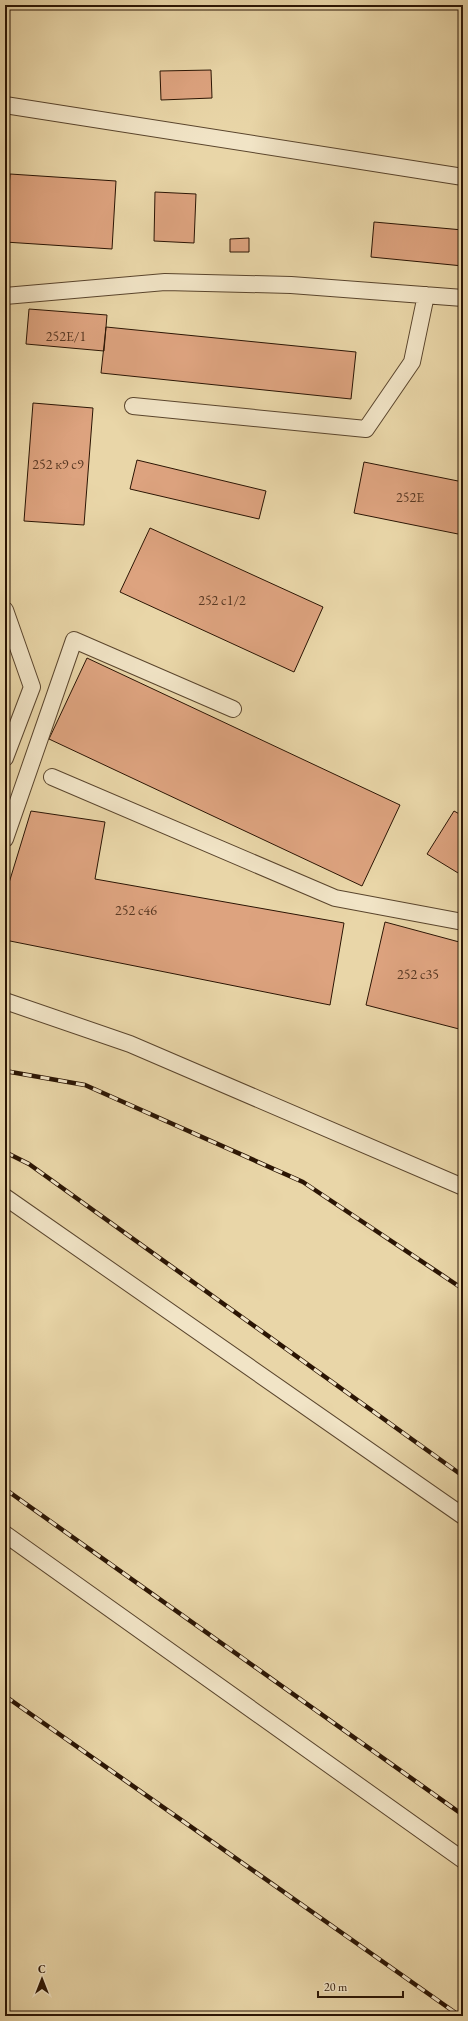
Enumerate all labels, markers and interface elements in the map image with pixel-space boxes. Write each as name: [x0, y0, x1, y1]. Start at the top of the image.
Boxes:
house number: 252Е/1: [46, 327, 86, 345]
house number: 252 к9 с9: [32, 455, 84, 473]
house number: 252Е: [396, 488, 424, 506]
house number: 252 с1/2: [198, 591, 246, 609]
house number: 252 с46: [115, 901, 157, 919]
house number: 252 с35: [397, 965, 439, 983]
north arrow: [22, 1959, 62, 1999]
text: С: [38, 1962, 46, 1976]
scale bar: [318, 1973, 403, 1999]
text: 20 m: [324, 1979, 348, 1995]

